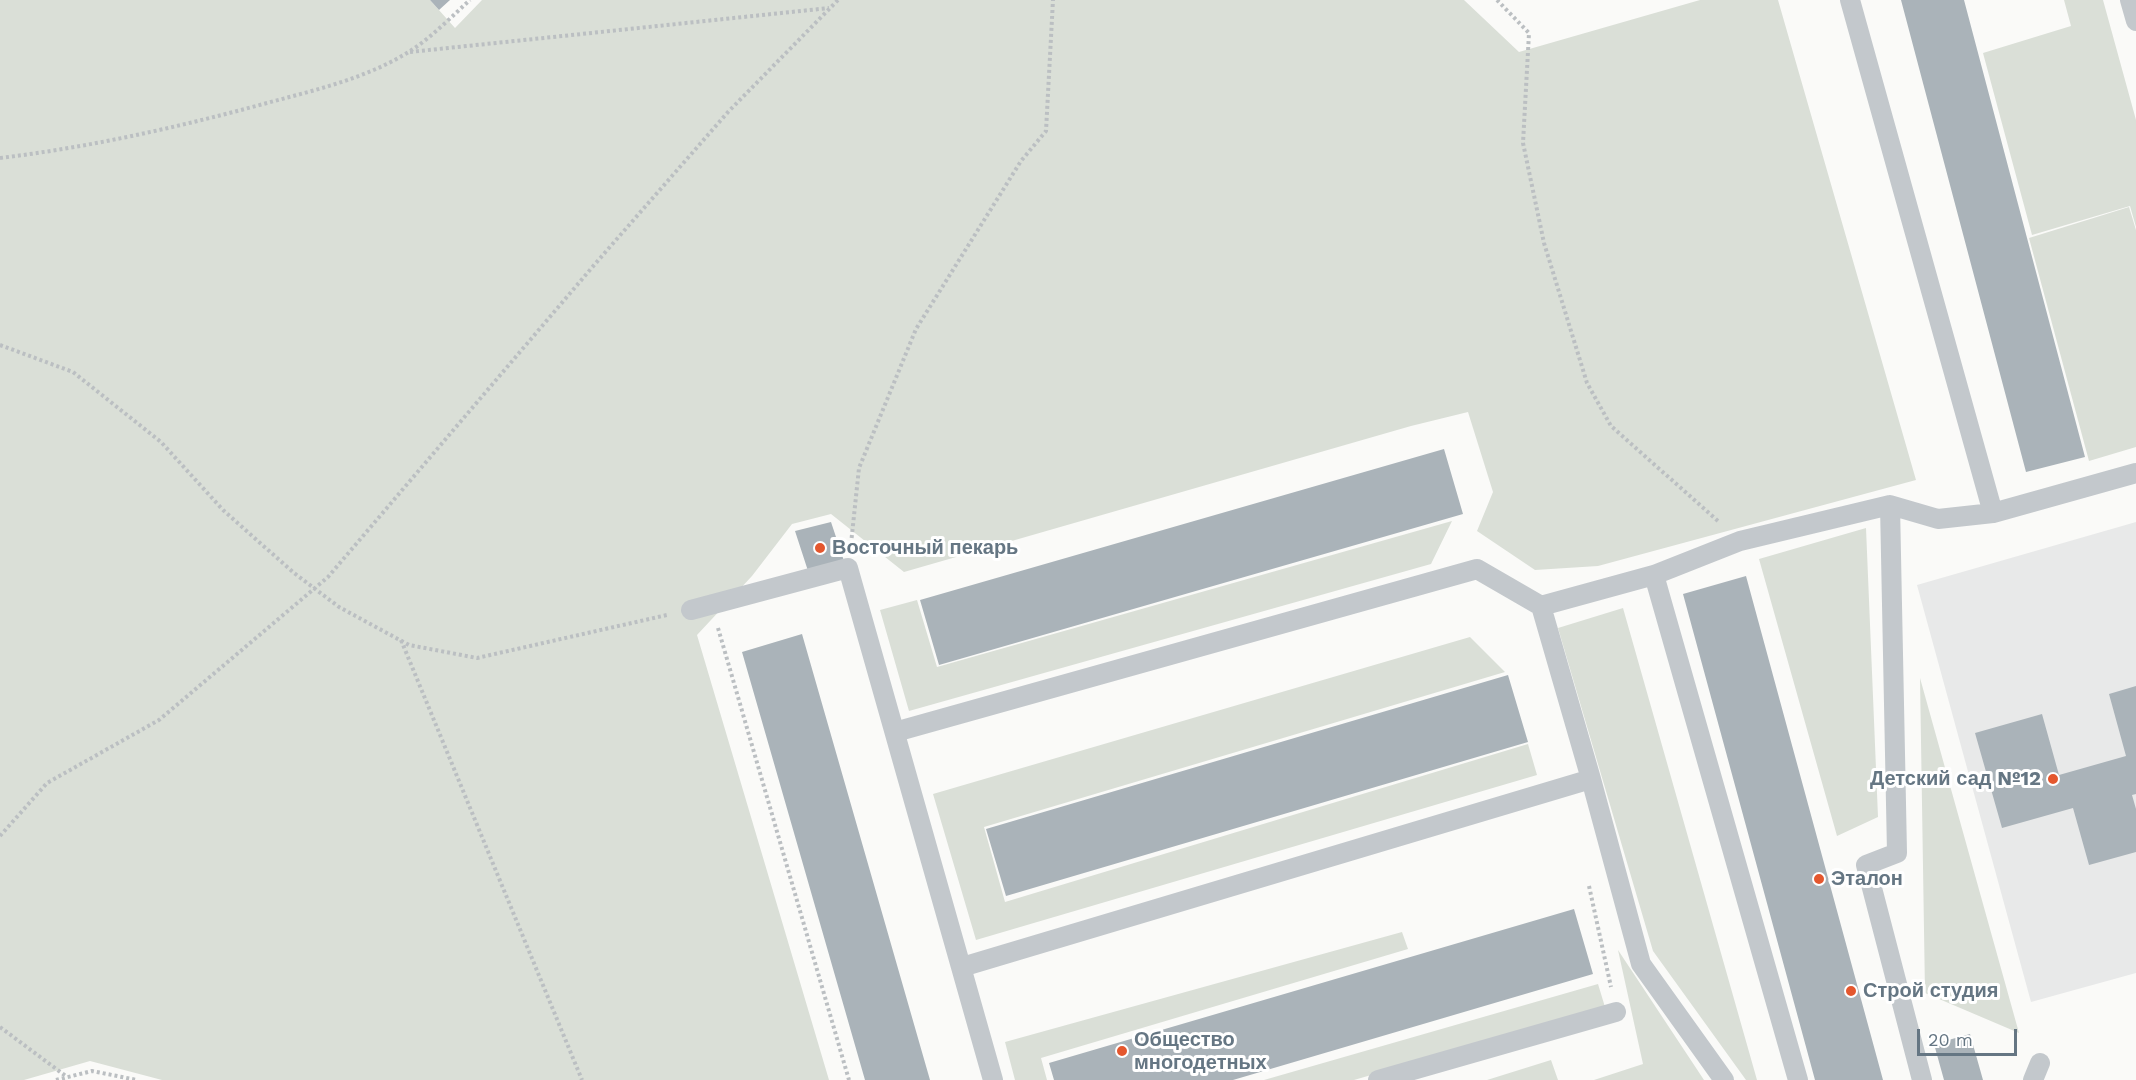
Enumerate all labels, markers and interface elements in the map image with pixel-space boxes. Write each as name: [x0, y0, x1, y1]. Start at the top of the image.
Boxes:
place label: Восточный пекарь: [832, 536, 1018, 560]
marker: Восточный пекарь: [813, 541, 827, 555]
place label: Детский сад №12: [1870, 767, 2041, 791]
marker: Детский сад №12: [2046, 772, 2060, 786]
place label: Эталон: [1831, 867, 1903, 891]
marker: Эталон: [1812, 872, 1826, 886]
place label: Строй студия: [1863, 979, 1998, 1003]
marker: Строй студия: [1844, 984, 1858, 998]
scale bar: [1920, 1017, 2020, 1055]
place label: Общество многодетных: [1134, 1028, 1267, 1075]
text: 20 m: [1928, 1029, 1973, 1050]
marker: Общество многодетных: [1115, 1044, 1129, 1058]

